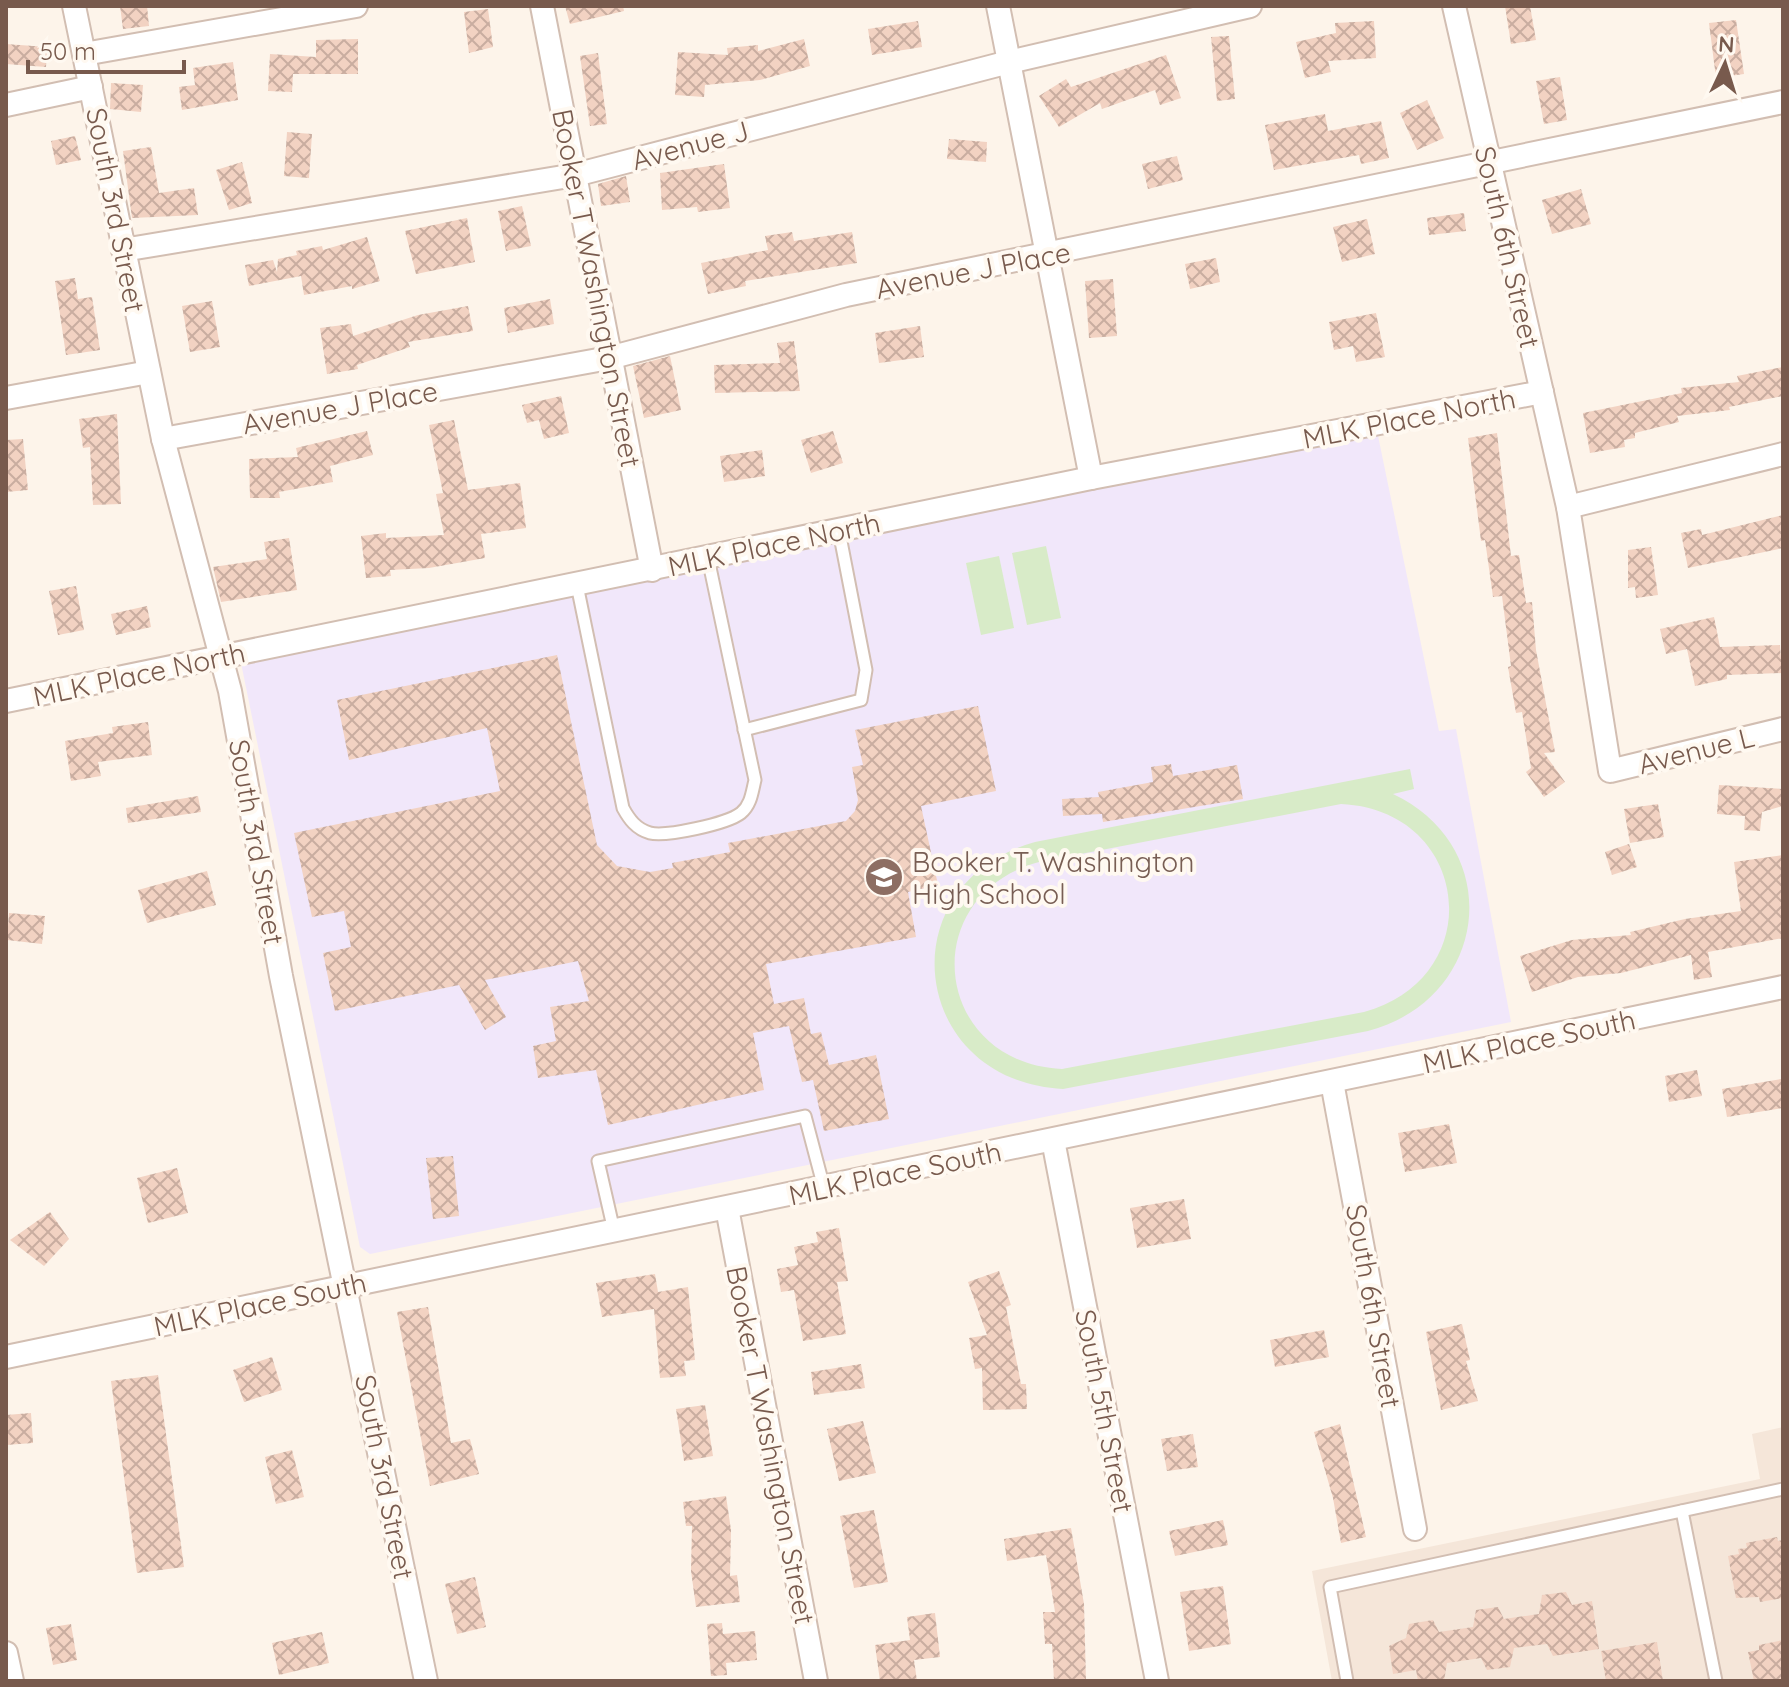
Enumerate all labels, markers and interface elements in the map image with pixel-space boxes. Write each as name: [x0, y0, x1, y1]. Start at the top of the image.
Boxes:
scale bar: [28, 24, 184, 74]
north arrow: [1685, 24, 1765, 104]
text: N: [1717, 30, 1735, 59]
text: 50 m: [40, 36, 96, 66]
street label: South 3rd Street: [79, 105, 153, 315]
street label: Booker T Washington Street: [545, 106, 649, 470]
street label: Avenue J: [628, 113, 752, 177]
street label: South 6th Street: [1468, 143, 1548, 351]
street label: Avenue J Place: [873, 234, 1073, 306]
street label: Avenue J Place: [240, 373, 440, 441]
street label: MLK Place North: [1300, 380, 1518, 456]
street label: MLK Place North: [665, 504, 883, 584]
street label: MLK Place North: [30, 634, 248, 714]
street label: Avenue L: [1634, 719, 1758, 781]
street label: South 3rd Street: [222, 737, 292, 947]
place label: Booker T. Washington High School: [912, 844, 1194, 911]
school or university icon: Booker T. Washington High School: [863, 856, 905, 898]
street label: MLK Place South: [1419, 1001, 1639, 1081]
street label: MLK Place South: [785, 1133, 1005, 1213]
street label: South 6th Street: [1339, 1201, 1409, 1411]
street label: Booker T Washington Street: [719, 1263, 823, 1627]
street label: MLK Place South: [150, 1264, 370, 1344]
street label: South 5th Street: [1068, 1306, 1142, 1516]
street label: South 3rd Street: [348, 1372, 422, 1582]

